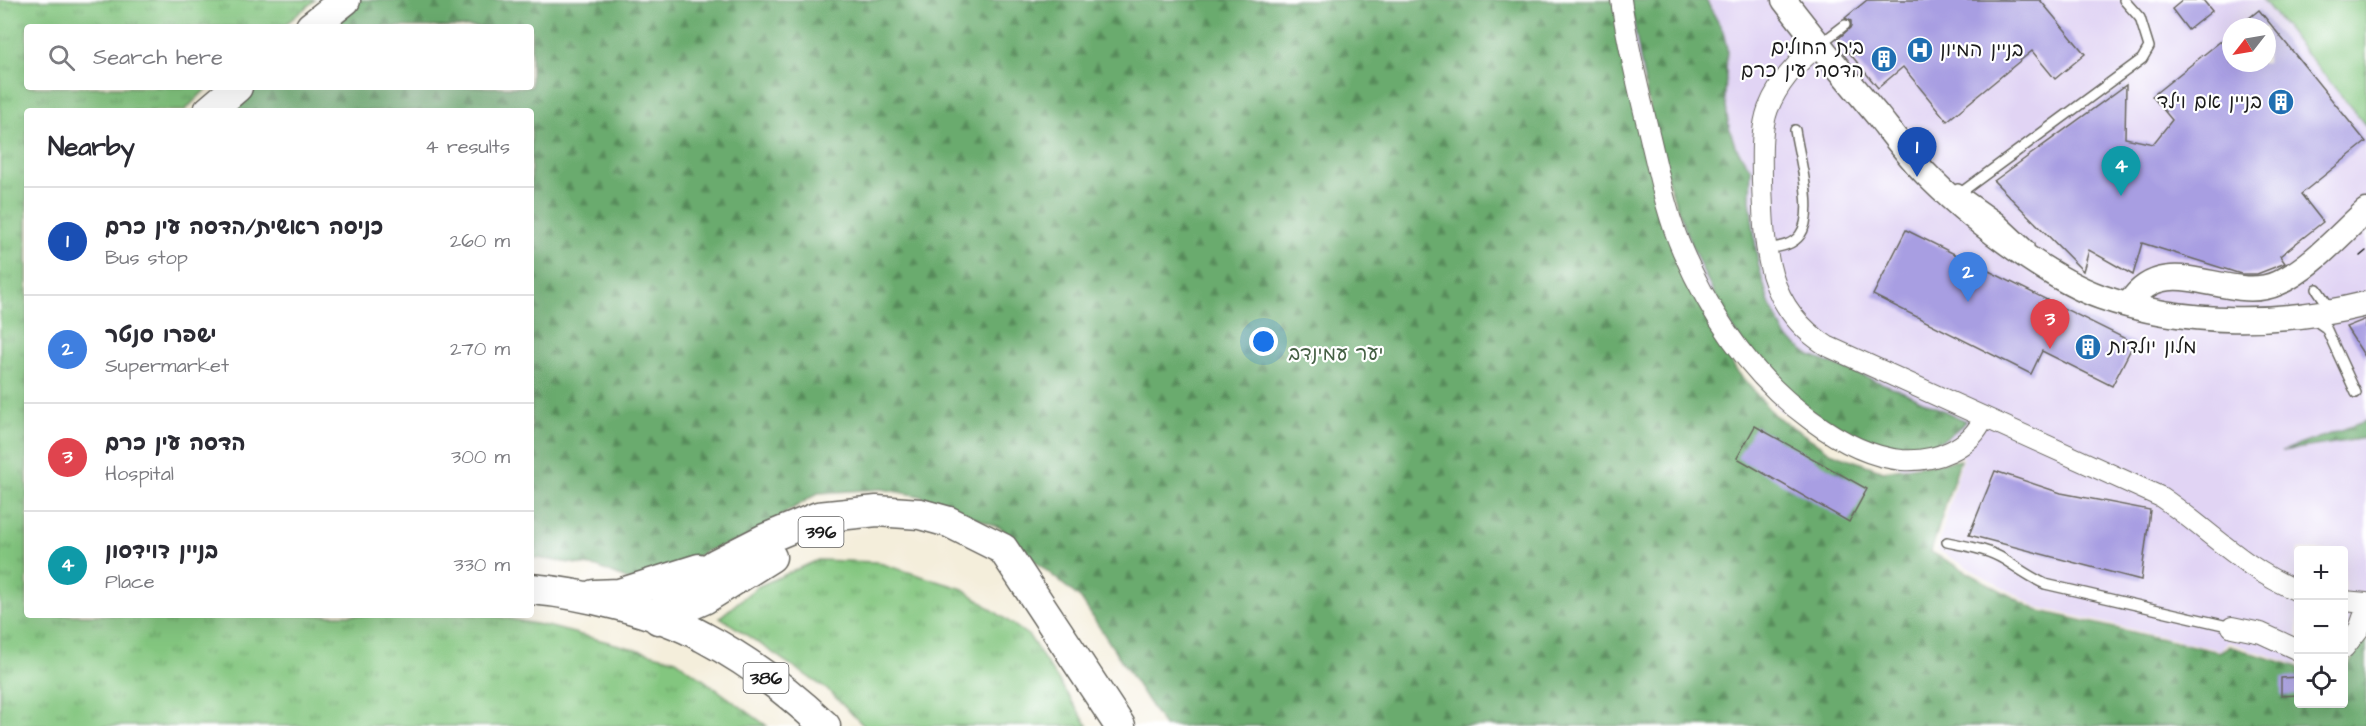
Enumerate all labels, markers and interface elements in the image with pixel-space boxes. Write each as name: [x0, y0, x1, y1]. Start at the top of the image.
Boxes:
north arrow: [2222, 18, 2276, 72]
search box: [24, 24, 534, 90]
place label: בית החולים הדסה עין כרם: [1741, 34, 1864, 85]
hospital icon: בניין המיון: [1905, 35, 1935, 65]
place label: בניין המיון: [1940, 36, 2024, 64]
icon: search: [45, 41, 78, 74]
text: Search here: [93, 42, 223, 73]
building icon: בית החולים הדסה עין כרם: [1869, 44, 1899, 74]
building icon: בניין אם וילד: [2266, 87, 2296, 117]
place label: בניין אם וילד: [2157, 88, 2262, 116]
pin: 1: [1898, 128, 1936, 177]
text: Nearby: [48, 129, 135, 165]
text: 4 results: [425, 133, 510, 161]
pin: 4: [2102, 146, 2140, 196]
text: כניסה ראשית/הדסה עין כרם: [105, 212, 383, 243]
text: 1: [66, 227, 69, 255]
text: 260 m: [450, 227, 510, 255]
text: Bus stop: [105, 244, 188, 272]
pin: 2: [1948, 252, 1988, 302]
pin: 3: [2030, 300, 2070, 349]
text: ישפרו סנטר: [105, 320, 217, 351]
your location: [1249, 327, 1278, 356]
building icon: מלון יולדות: [2073, 332, 2103, 362]
place label: מלון יולדות: [2107, 333, 2197, 361]
text: 2: [62, 335, 73, 363]
text: 270 m: [450, 335, 510, 363]
park label: יער עמינדב: [1289, 340, 1383, 368]
text: Supermarket: [105, 352, 229, 380]
text: הדסה עין כרם: [105, 428, 246, 459]
text: 3: [62, 443, 73, 471]
text: 300 m: [451, 443, 510, 471]
text: Hospital: [105, 460, 174, 488]
road number: 396: [798, 517, 844, 547]
text: בניין דוידסון: [105, 536, 218, 567]
map controls: [2294, 546, 2348, 708]
button: +: [2294, 546, 2348, 600]
text: 4: [61, 551, 74, 579]
text: 330 m: [453, 551, 510, 579]
text: Place: [105, 568, 155, 596]
button: −: [2294, 600, 2348, 654]
button: locate: [2294, 654, 2348, 708]
road number: 386: [744, 663, 789, 693]

